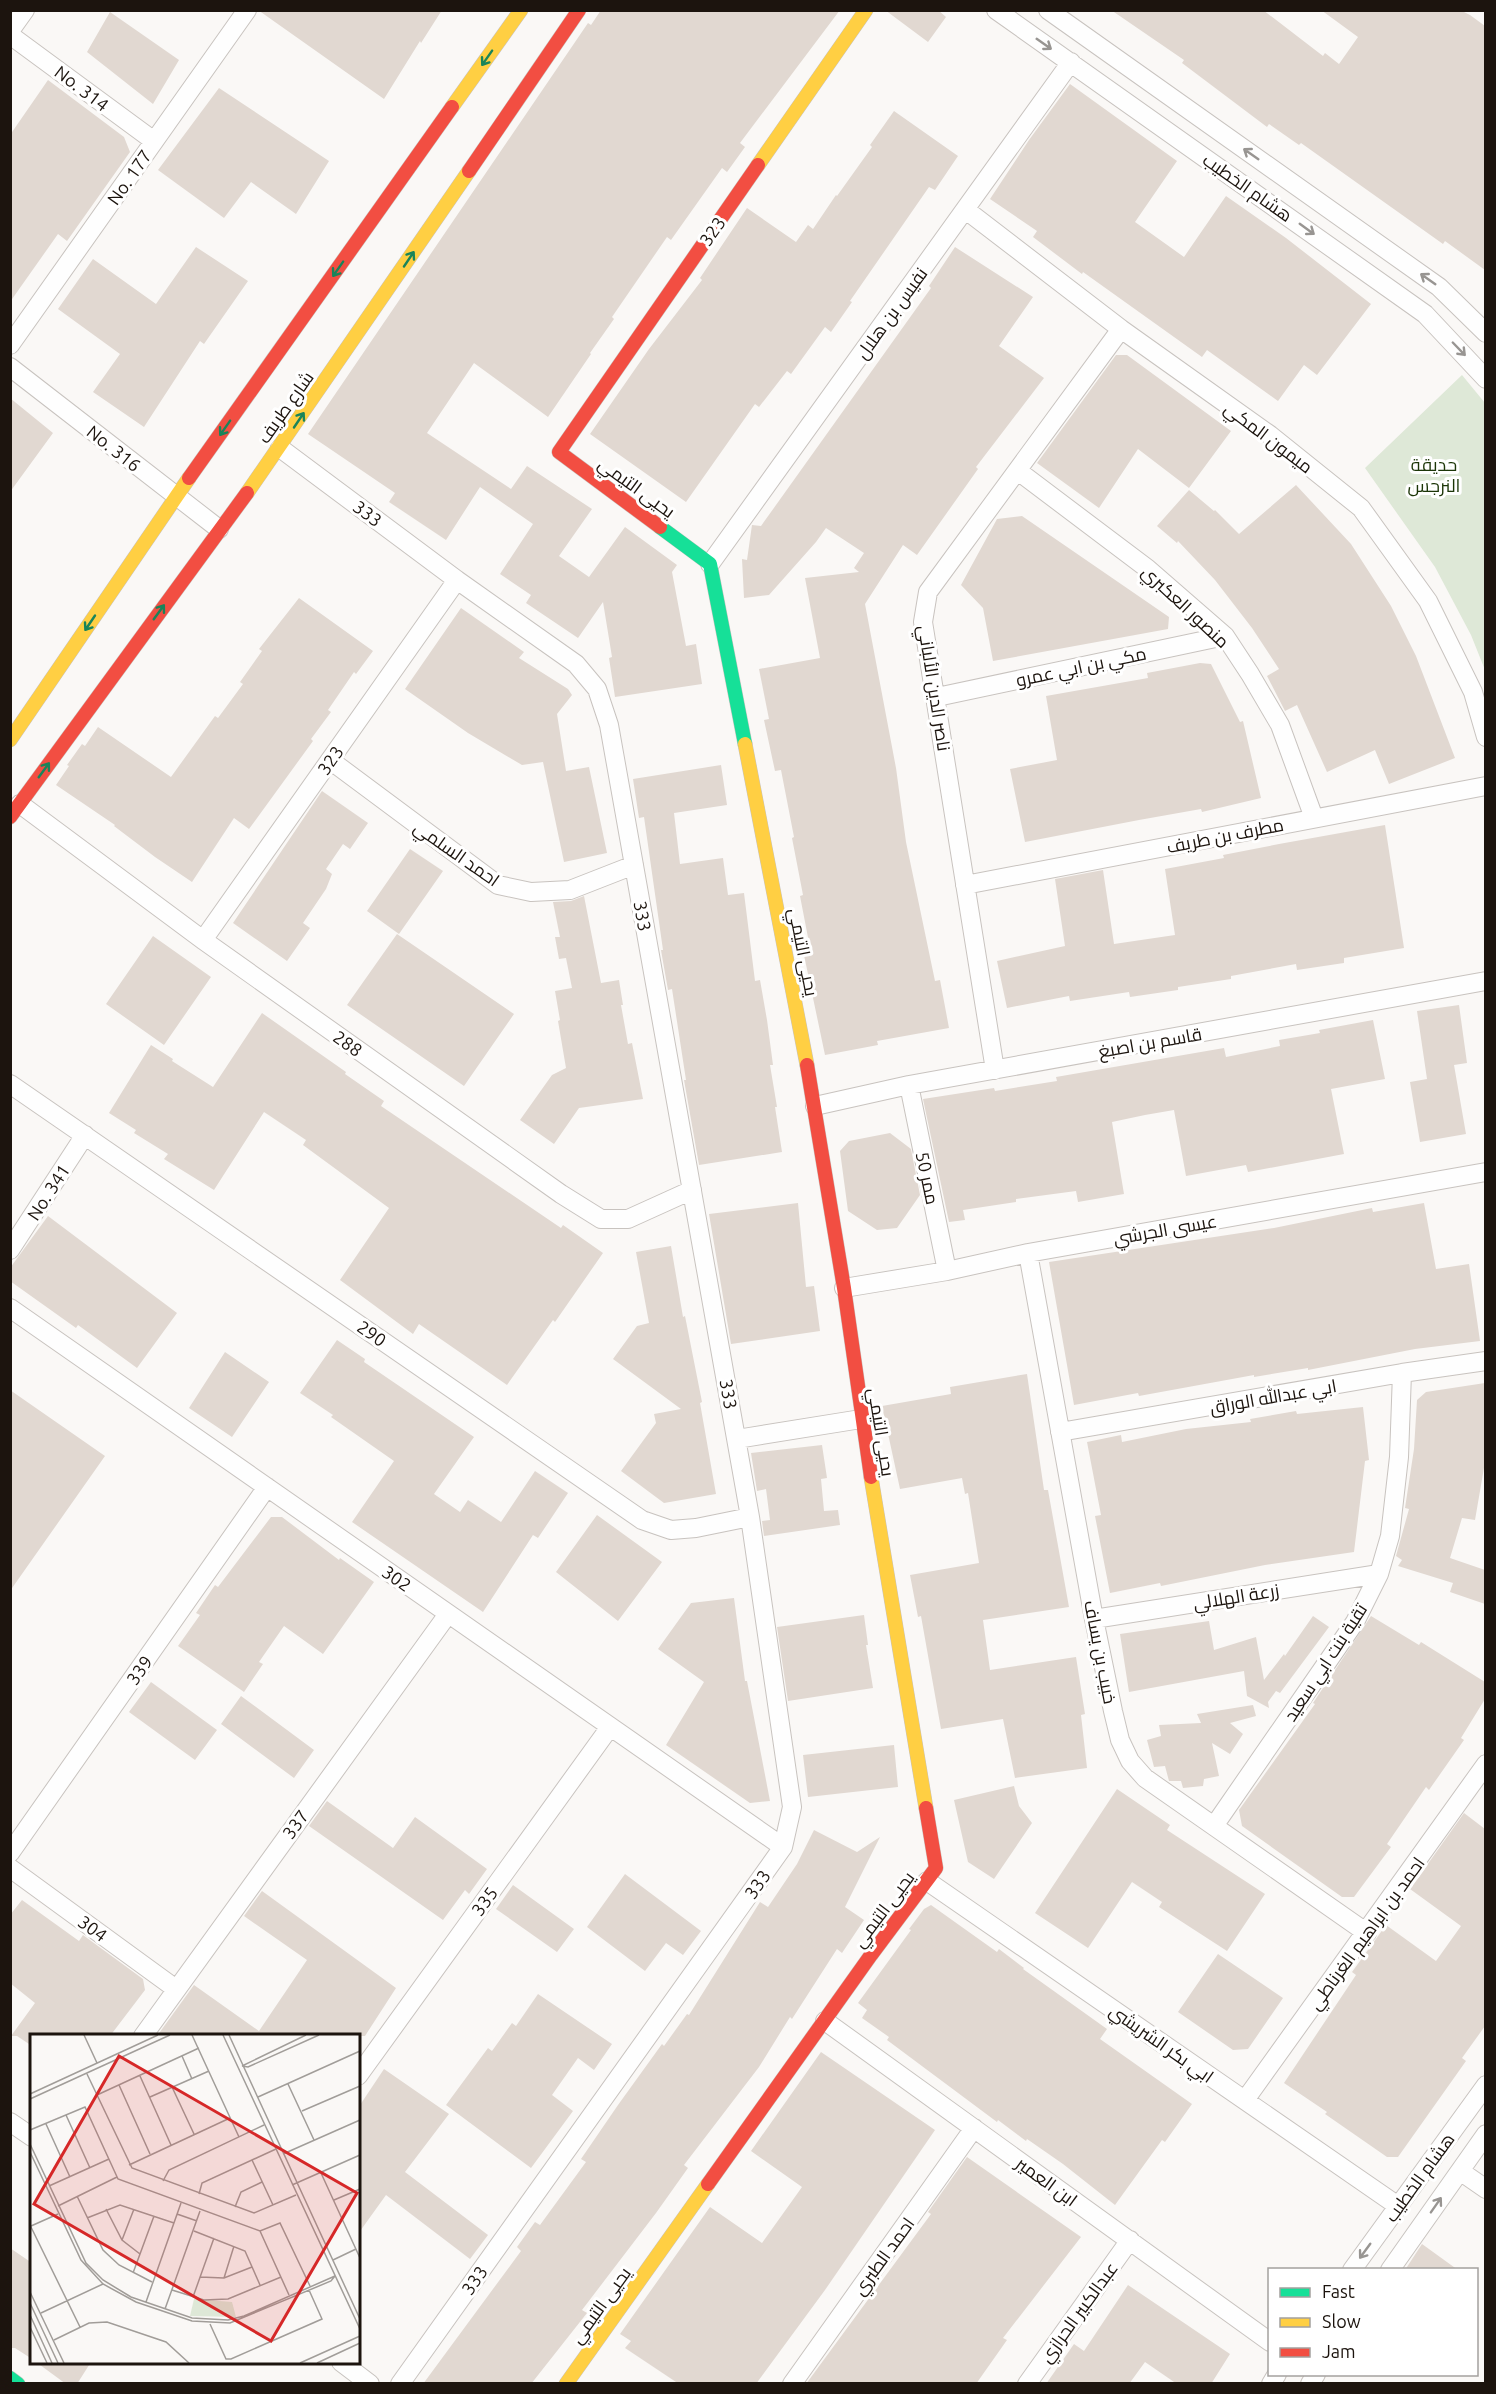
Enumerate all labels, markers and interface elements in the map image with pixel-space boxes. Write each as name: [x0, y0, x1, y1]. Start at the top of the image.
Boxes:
one-way arrow: [1036, 38, 1052, 50]
one-way arrow: [481, 50, 493, 66]
street label: No. 314: [51, 61, 113, 115]
street label: No. 177: [103, 146, 155, 208]
one-way arrow: [1244, 148, 1260, 160]
street label: هشام الخطيب: [1198, 149, 1297, 228]
street label: 323: [695, 213, 729, 249]
one-way arrow: [1298, 223, 1314, 235]
one-way arrow: [403, 252, 415, 268]
one-way arrow: [331, 260, 344, 276]
street label: نفيس بن هلال: [851, 263, 932, 364]
one-way arrow: [1420, 273, 1436, 285]
one-way arrow: [1452, 342, 1466, 357]
street label: شارع طريف: [253, 367, 319, 448]
street label: ميمون المكي: [1218, 397, 1317, 481]
one-way arrow: [292, 412, 305, 429]
one-way arrow: [219, 419, 231, 435]
street label: No. 316: [83, 421, 145, 475]
street label: يحيى التيمي: [592, 453, 679, 526]
park label: حديقة النرجس: [1408, 454, 1460, 497]
street label: 333: [350, 496, 386, 530]
street label: منصور العكبري: [1135, 561, 1234, 655]
one-way arrow: [153, 604, 165, 620]
one-way arrow: [84, 614, 96, 631]
street label: ناصر الدين الألباني: [910, 624, 955, 753]
street label: مكي بن ابي عمرو: [1014, 642, 1149, 694]
street label: 323: [313, 742, 347, 778]
one-way arrow: [38, 762, 51, 778]
street label: مطرف بن طريف: [1165, 814, 1286, 858]
street label: احمد السلمي: [408, 816, 504, 894]
street label: 333: [631, 899, 655, 933]
street label: يحيى التيمي: [781, 906, 822, 999]
street label: قاسم بن اصبغ: [1097, 1023, 1204, 1064]
street label: 288: [330, 1026, 366, 1060]
street label: ممر 50: [911, 1150, 943, 1207]
street label: No. 341: [23, 1160, 73, 1224]
street label: عيسى الجرشي: [1112, 1210, 1219, 1252]
street label: 290: [354, 1316, 390, 1350]
street label: ابي عبدالله الوراق: [1208, 1374, 1339, 1422]
street label: 333: [717, 1377, 741, 1411]
street label: يحيى التيمي: [860, 1386, 899, 1479]
street label: 302: [379, 1561, 415, 1595]
street label: زرعة الهلالي: [1192, 1579, 1281, 1618]
street label: خبيب بن يساف: [1079, 1599, 1121, 1706]
street label: تقية بنت ابي سعيد: [1280, 1599, 1375, 1727]
street label: 339: [122, 1652, 156, 1688]
street label: 337: [278, 1806, 312, 1842]
street label: احمد بن ابراهيم الغرناطي: [1304, 1853, 1432, 2016]
street label: 333: [740, 1866, 774, 1902]
street label: يحيى التيمي: [848, 1867, 922, 1954]
street label: 335: [467, 1883, 501, 1919]
street label: 304: [75, 1911, 111, 1945]
street label: ابي بكر الشريشي: [1103, 2000, 1218, 2090]
inset map: [30, 2034, 360, 2364]
street label: هشام الخطيب: [1380, 2129, 1460, 2227]
street label: ابن العمير: [1011, 2152, 1081, 2211]
one-way arrow: [1430, 2197, 1442, 2213]
street label: احمد الطبري: [848, 2213, 922, 2302]
one-way arrow: [1359, 2243, 1371, 2259]
street label: عبدالكبير الحرازي: [1035, 2258, 1125, 2369]
street label: 333: [457, 2262, 491, 2298]
street label: يحيى التيمي: [566, 2263, 639, 2350]
legend: [1268, 2268, 1478, 2376]
text: Fast: [1322, 2281, 1355, 2301]
text: Slow: [1322, 2311, 1361, 2331]
text: Jam: [1322, 2341, 1356, 2361]

